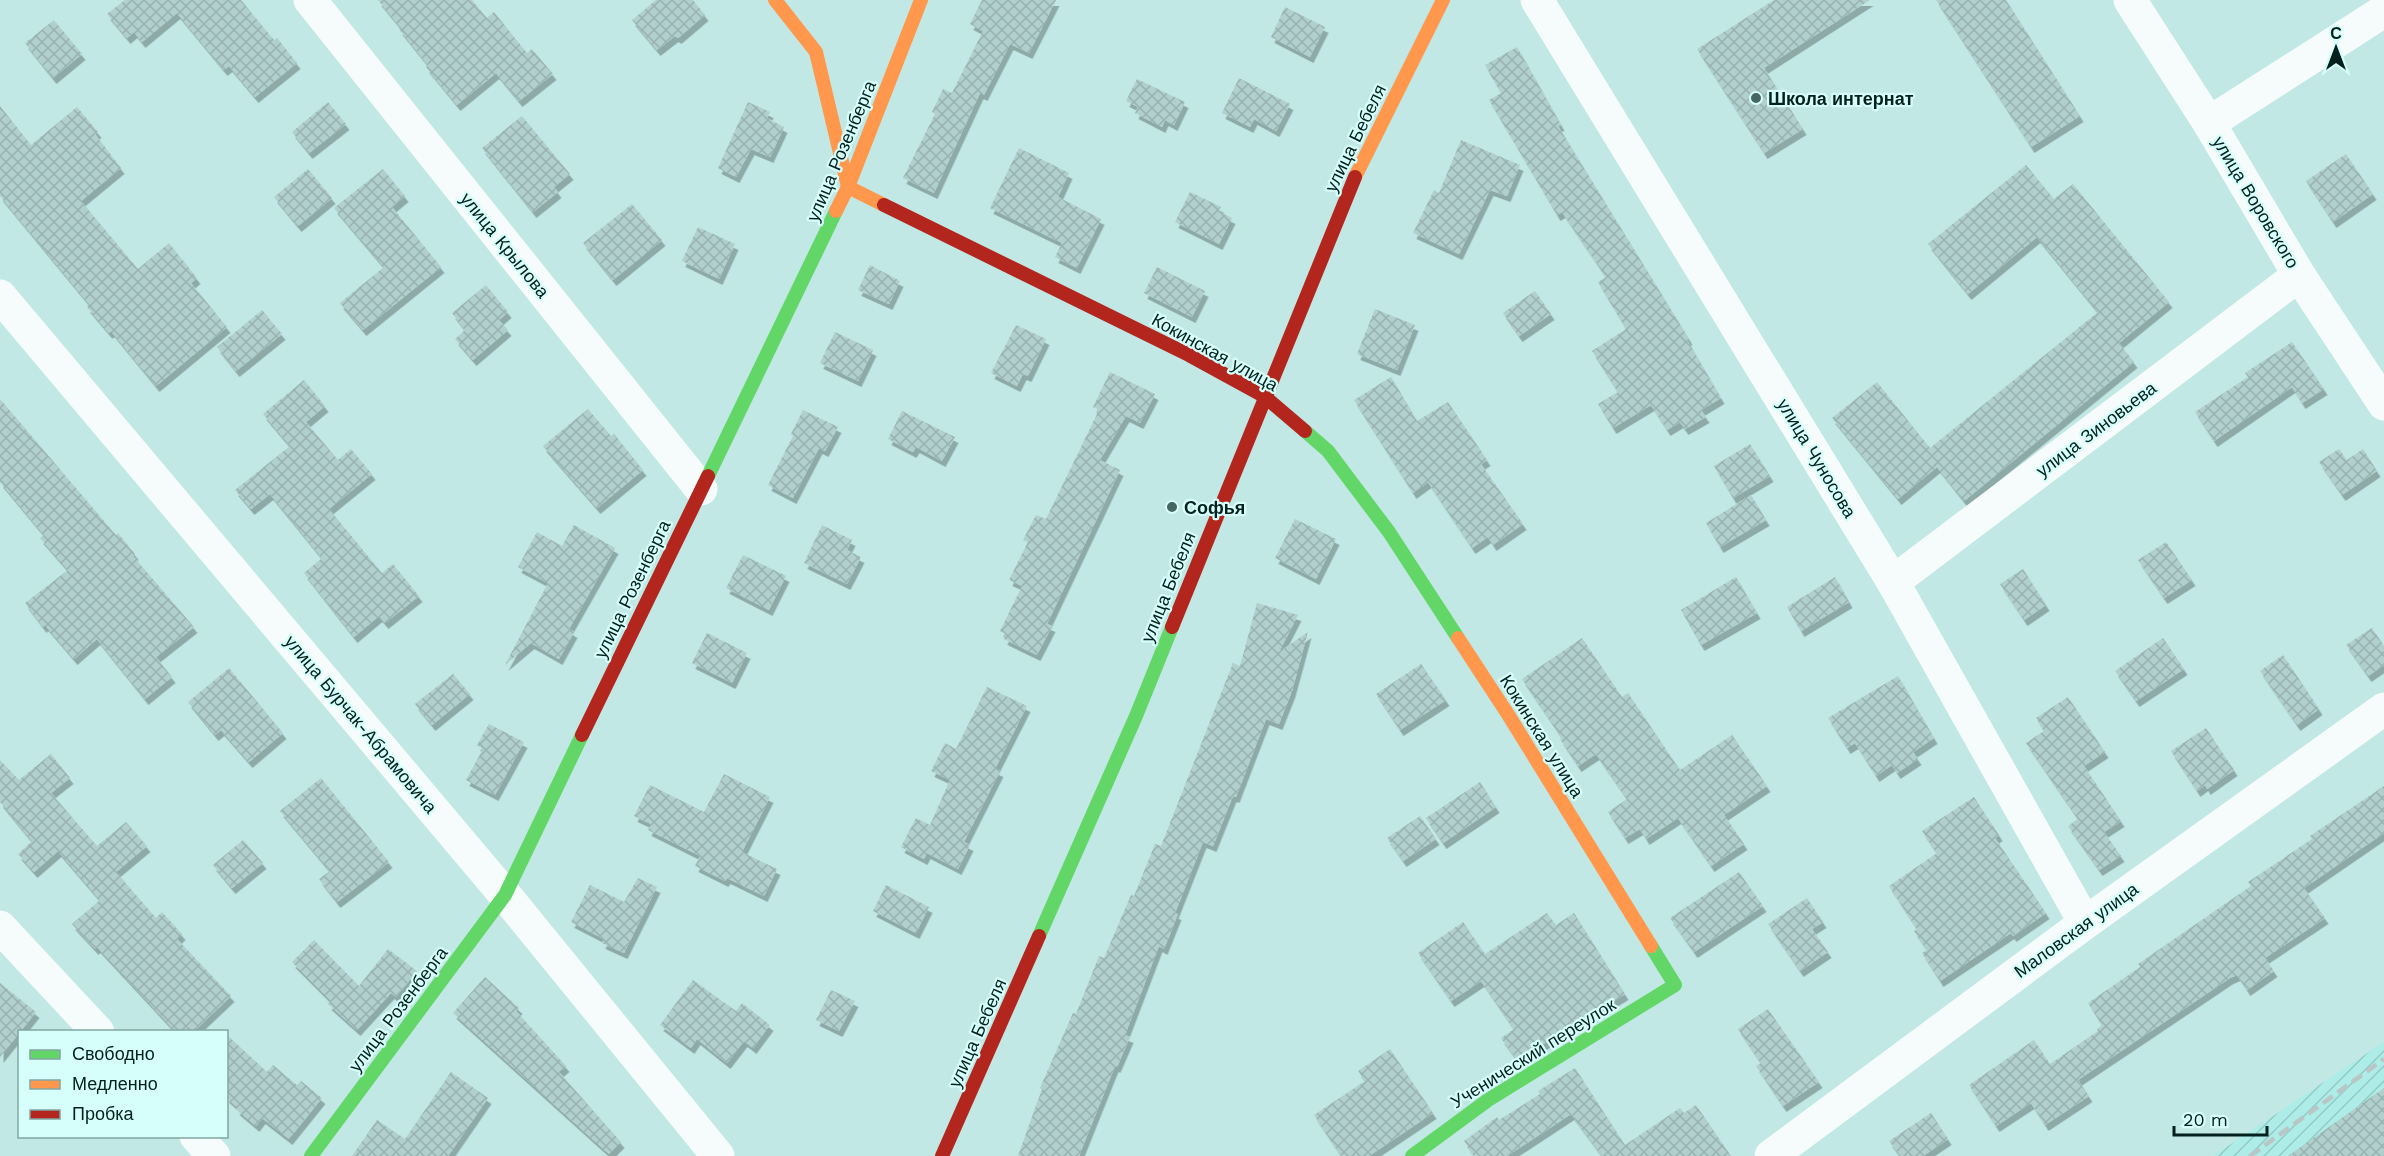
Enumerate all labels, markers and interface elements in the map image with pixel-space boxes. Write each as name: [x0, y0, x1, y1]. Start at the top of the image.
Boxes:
north arrow: [2306, 18, 2366, 78]
text: С: [2330, 24, 2342, 43]
street label: улица Розенберга: [802, 77, 881, 225]
street label: улица Бебеля: [1320, 81, 1390, 195]
place label: Школа интернат: [1768, 88, 1914, 109]
marker: Школа интернат: [1749, 91, 1763, 105]
street label: улица Воровского: [2208, 132, 2304, 272]
street label: улица Крылова: [456, 188, 554, 303]
street label: Кокинская улица: [1148, 309, 1283, 396]
street label: улица Зиновьева: [2032, 376, 2161, 481]
street label: улица Чуносова: [1773, 395, 1861, 522]
place label: Софья: [1184, 497, 1245, 518]
marker: Софья: [1165, 500, 1179, 514]
street label: улица Розенберга: [589, 516, 675, 661]
street label: улица Бебеля: [1136, 529, 1200, 645]
street label: улица Бурчак-Абрамовича: [280, 631, 442, 818]
street label: Кокинская улица: [1496, 671, 1589, 802]
street label: Маловская улица: [2010, 877, 2143, 982]
street label: улица Розенберга: [344, 942, 452, 1076]
street label: улица Бебеля: [944, 975, 1010, 1091]
street label: Ученический переулок: [1447, 994, 1619, 1112]
legend: [18, 1030, 228, 1138]
text: Свободно: [72, 1043, 155, 1064]
text: Медленно: [72, 1073, 158, 1094]
scale bar: [2174, 1099, 2267, 1137]
text: Пробка: [72, 1103, 135, 1124]
text: 20 m: [2183, 1109, 2228, 1130]

